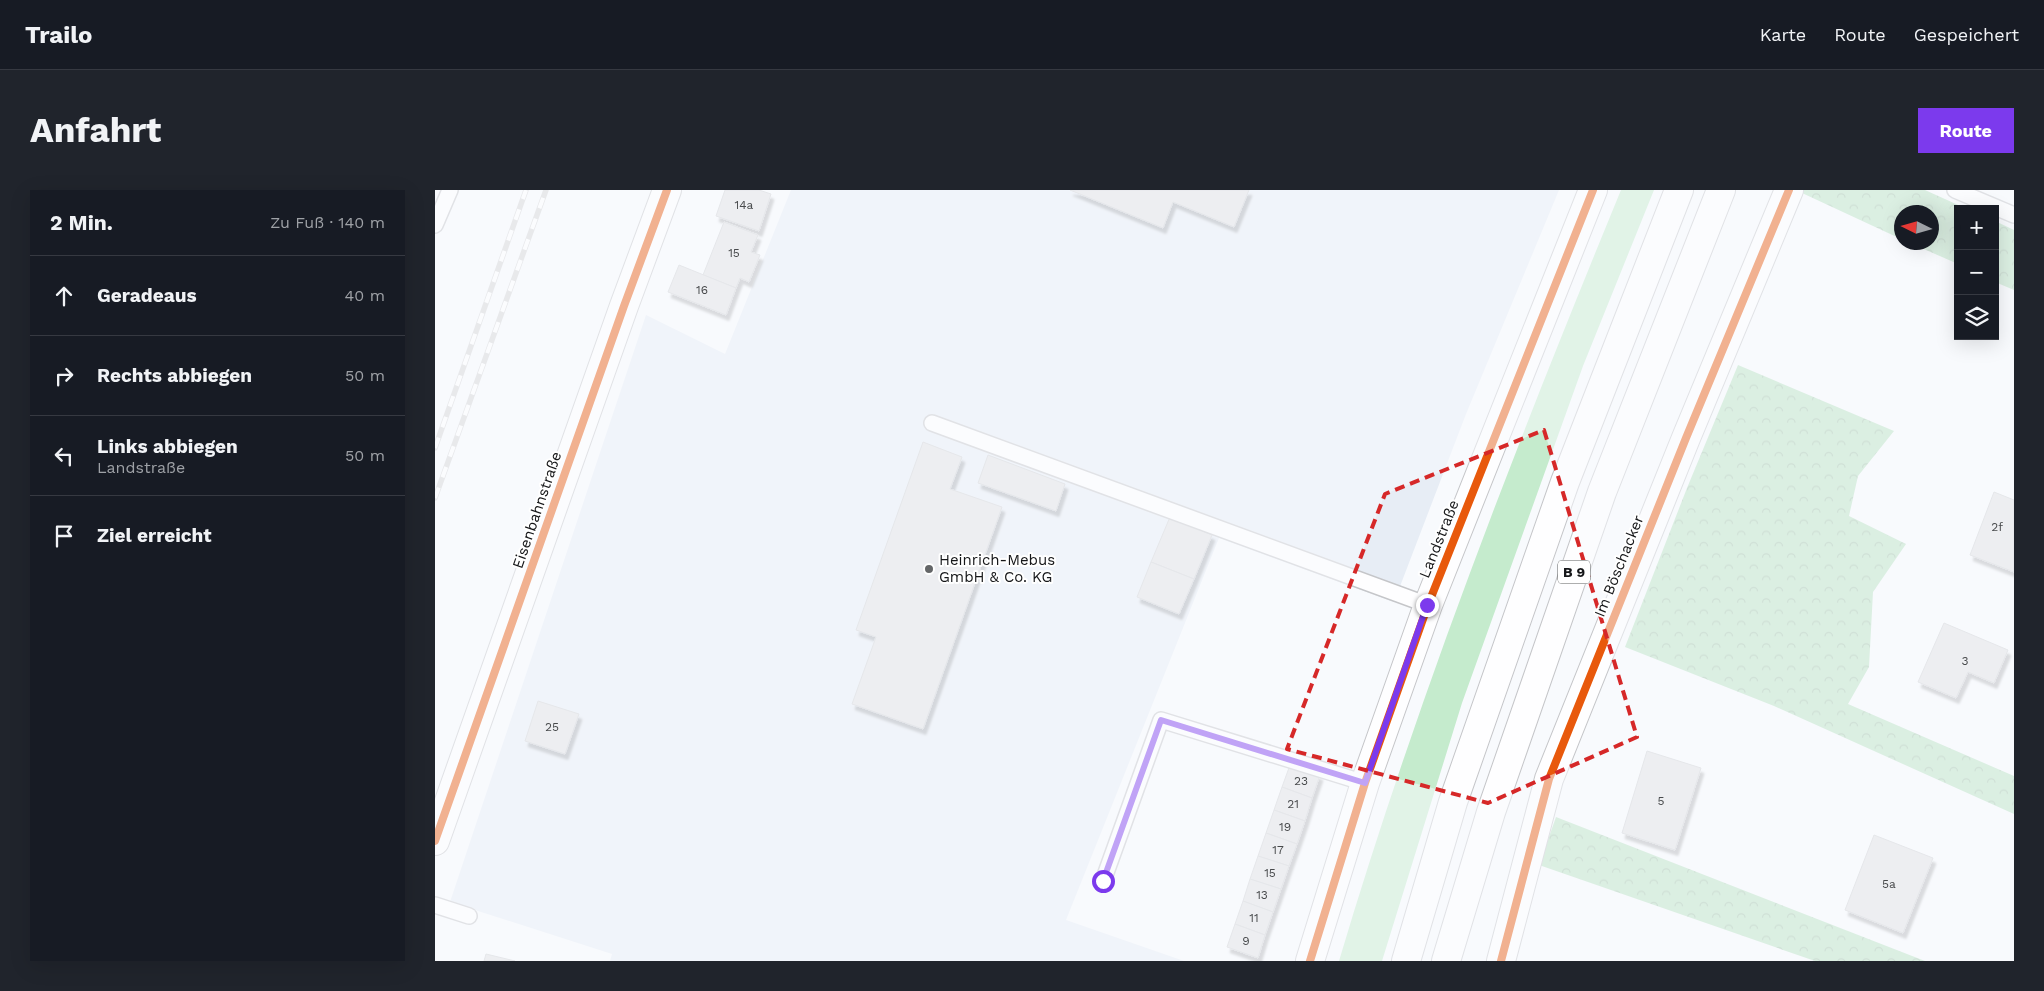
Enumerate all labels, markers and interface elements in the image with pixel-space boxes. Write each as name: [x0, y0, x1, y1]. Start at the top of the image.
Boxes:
text: Trailo: [25, 21, 92, 49]
text: Karte: [1760, 24, 1806, 45]
text: Route: [1834, 24, 1886, 45]
text: Gespeichert: [1914, 24, 2019, 45]
button: Route: [1918, 108, 2014, 153]
text: Anfahrt: [30, 109, 161, 151]
house number: 14a: [735, 198, 754, 212]
north arrow: [1894, 205, 1939, 250]
map controls: [1954, 205, 1999, 340]
button: +: [1954, 205, 1999, 250]
text: 2 Min.: [50, 210, 113, 235]
text: Zu Fuß · 140 m: [270, 213, 385, 232]
house number: 15: [728, 246, 740, 260]
button: −: [1954, 250, 1999, 295]
icon: ahead: [50, 282, 78, 310]
house number: 16: [696, 283, 708, 297]
text: Geradeaus: [97, 284, 197, 307]
text: 40 m: [345, 286, 385, 305]
button: layers: [1954, 295, 1999, 340]
icon: right: [50, 362, 78, 390]
text: Rechts abbiegen: [97, 364, 252, 387]
text: 50 m: [345, 366, 385, 385]
text: Links abbiegen: [97, 435, 238, 458]
icon: left: [50, 442, 78, 470]
text: 50 m: [345, 446, 385, 465]
street label: Eisenbahnstraße: [509, 449, 565, 571]
text: Landstraße: [97, 458, 185, 477]
street label: Landstraße: [1415, 497, 1463, 581]
street label: Im Böschacker: [1590, 513, 1648, 619]
house number: 2f: [1991, 520, 2003, 534]
icon: arrive: [50, 522, 78, 550]
text: Ziel erreicht: [97, 524, 212, 547]
place label: Heinrich-Mebus GmbH & Co. KG: [939, 551, 1055, 586]
road number: B 9: [1558, 561, 1590, 584]
marker: Heinrich-Mebus GmbH & Co. KG: [923, 563, 935, 575]
route end: [1416, 594, 1439, 617]
house number: 3: [1962, 654, 1969, 668]
house number: 25: [545, 720, 559, 734]
house number: 23: [1294, 774, 1308, 788]
house number: 5: [1658, 794, 1665, 808]
house number: 21: [1287, 797, 1299, 811]
house number: 19: [1279, 820, 1291, 834]
house number: 17: [1272, 843, 1284, 857]
house number: 15: [1264, 866, 1276, 880]
route start: [1092, 870, 1115, 893]
house number: 5a: [1882, 877, 1896, 891]
house number: 13: [1256, 888, 1268, 902]
house number: 11: [1249, 911, 1259, 925]
house number: 9: [1242, 934, 1250, 948]

